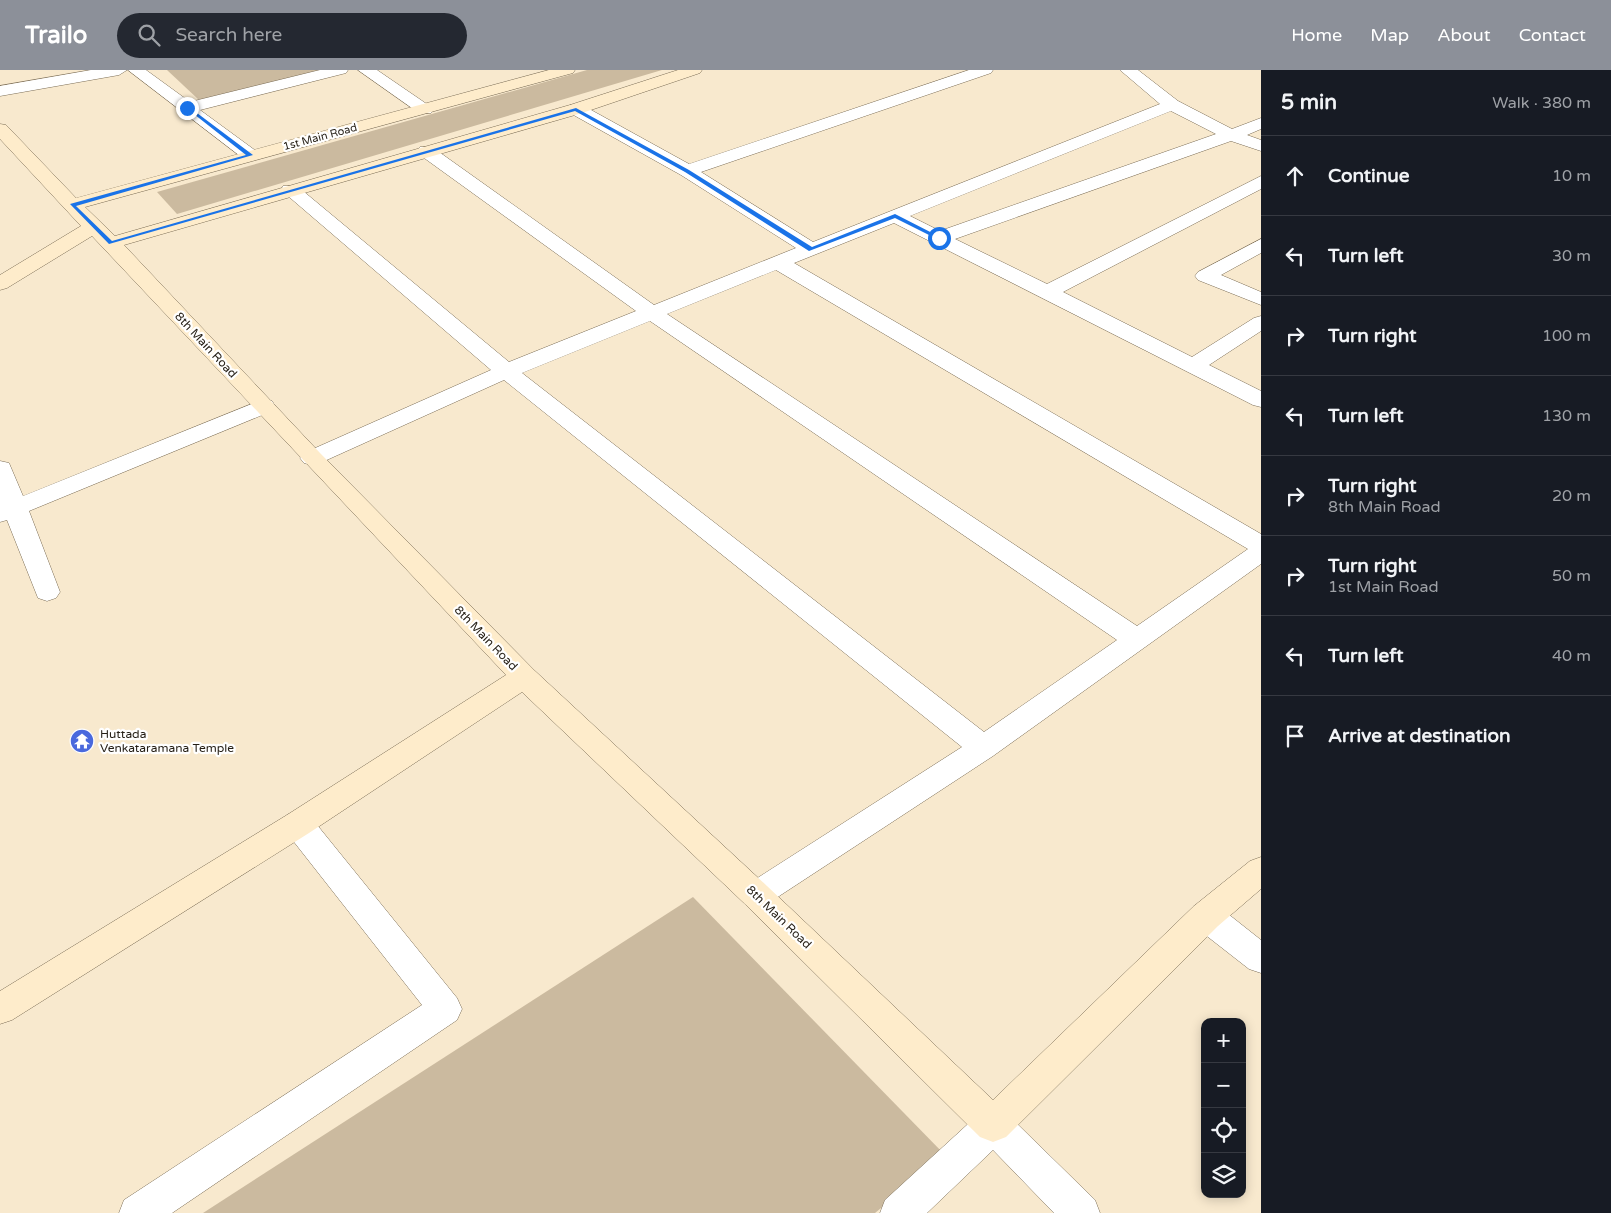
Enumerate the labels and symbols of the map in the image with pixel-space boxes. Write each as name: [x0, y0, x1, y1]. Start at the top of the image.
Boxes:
route end: [176, 97, 199, 120]
street label: 1st Main Road: [282, 121, 358, 153]
route start: [928, 227, 951, 250]
street label: 8th Main Road: [172, 309, 240, 381]
street label: 8th Main Road: [452, 603, 520, 673]
place label: Huttada Venkataramana Temple: [100, 727, 234, 755]
temple icon: Huttada Venkataramana Temple: [69, 728, 95, 754]
street label: 8th Main Road: [744, 883, 814, 951]

